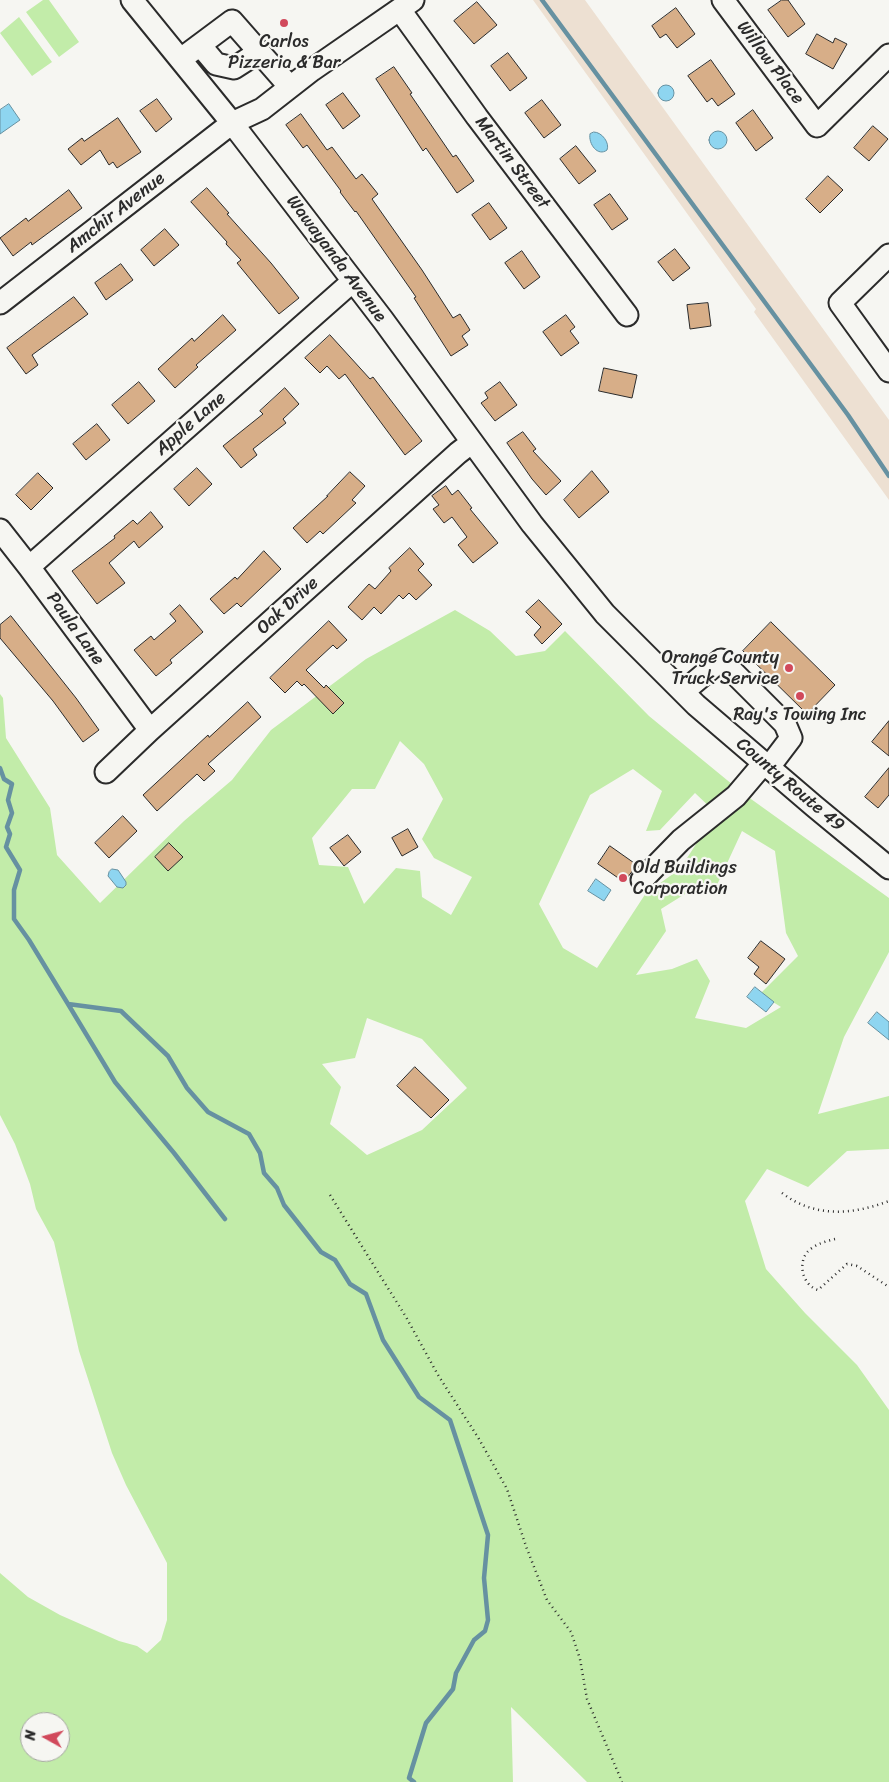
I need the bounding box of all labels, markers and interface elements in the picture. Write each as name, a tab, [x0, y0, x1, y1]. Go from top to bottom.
marker: Carlos Pizzeria & Bar	[278, 17, 290, 29]
street label: Willow Place	[732, 17, 808, 109]
place label: Carlos Pizzeria & Bar	[228, 31, 340, 74]
street label: Martin Street	[470, 112, 554, 214]
street label: Amchir Avenue	[63, 168, 169, 258]
street label: Wawayanda Avenue	[281, 191, 391, 327]
street label: Apple Lane	[151, 388, 231, 460]
street label: Oak Drive	[253, 573, 323, 639]
street label: Paula Lane	[41, 588, 109, 670]
place label: Orange County Truck Service	[661, 647, 779, 690]
marker: Orange County Truck Service	[783, 662, 795, 674]
marker: Ray's Towing Inc	[794, 690, 806, 702]
place label: Ray's Towing Inc	[733, 704, 867, 726]
street label: County Route 49	[731, 733, 849, 837]
place label: Old Buildings Corporation	[633, 857, 737, 900]
marker: Old Buildings Corporation	[617, 872, 629, 884]
north arrow	[20, 1712, 70, 1762]
text: N	[18, 1729, 44, 1742]

